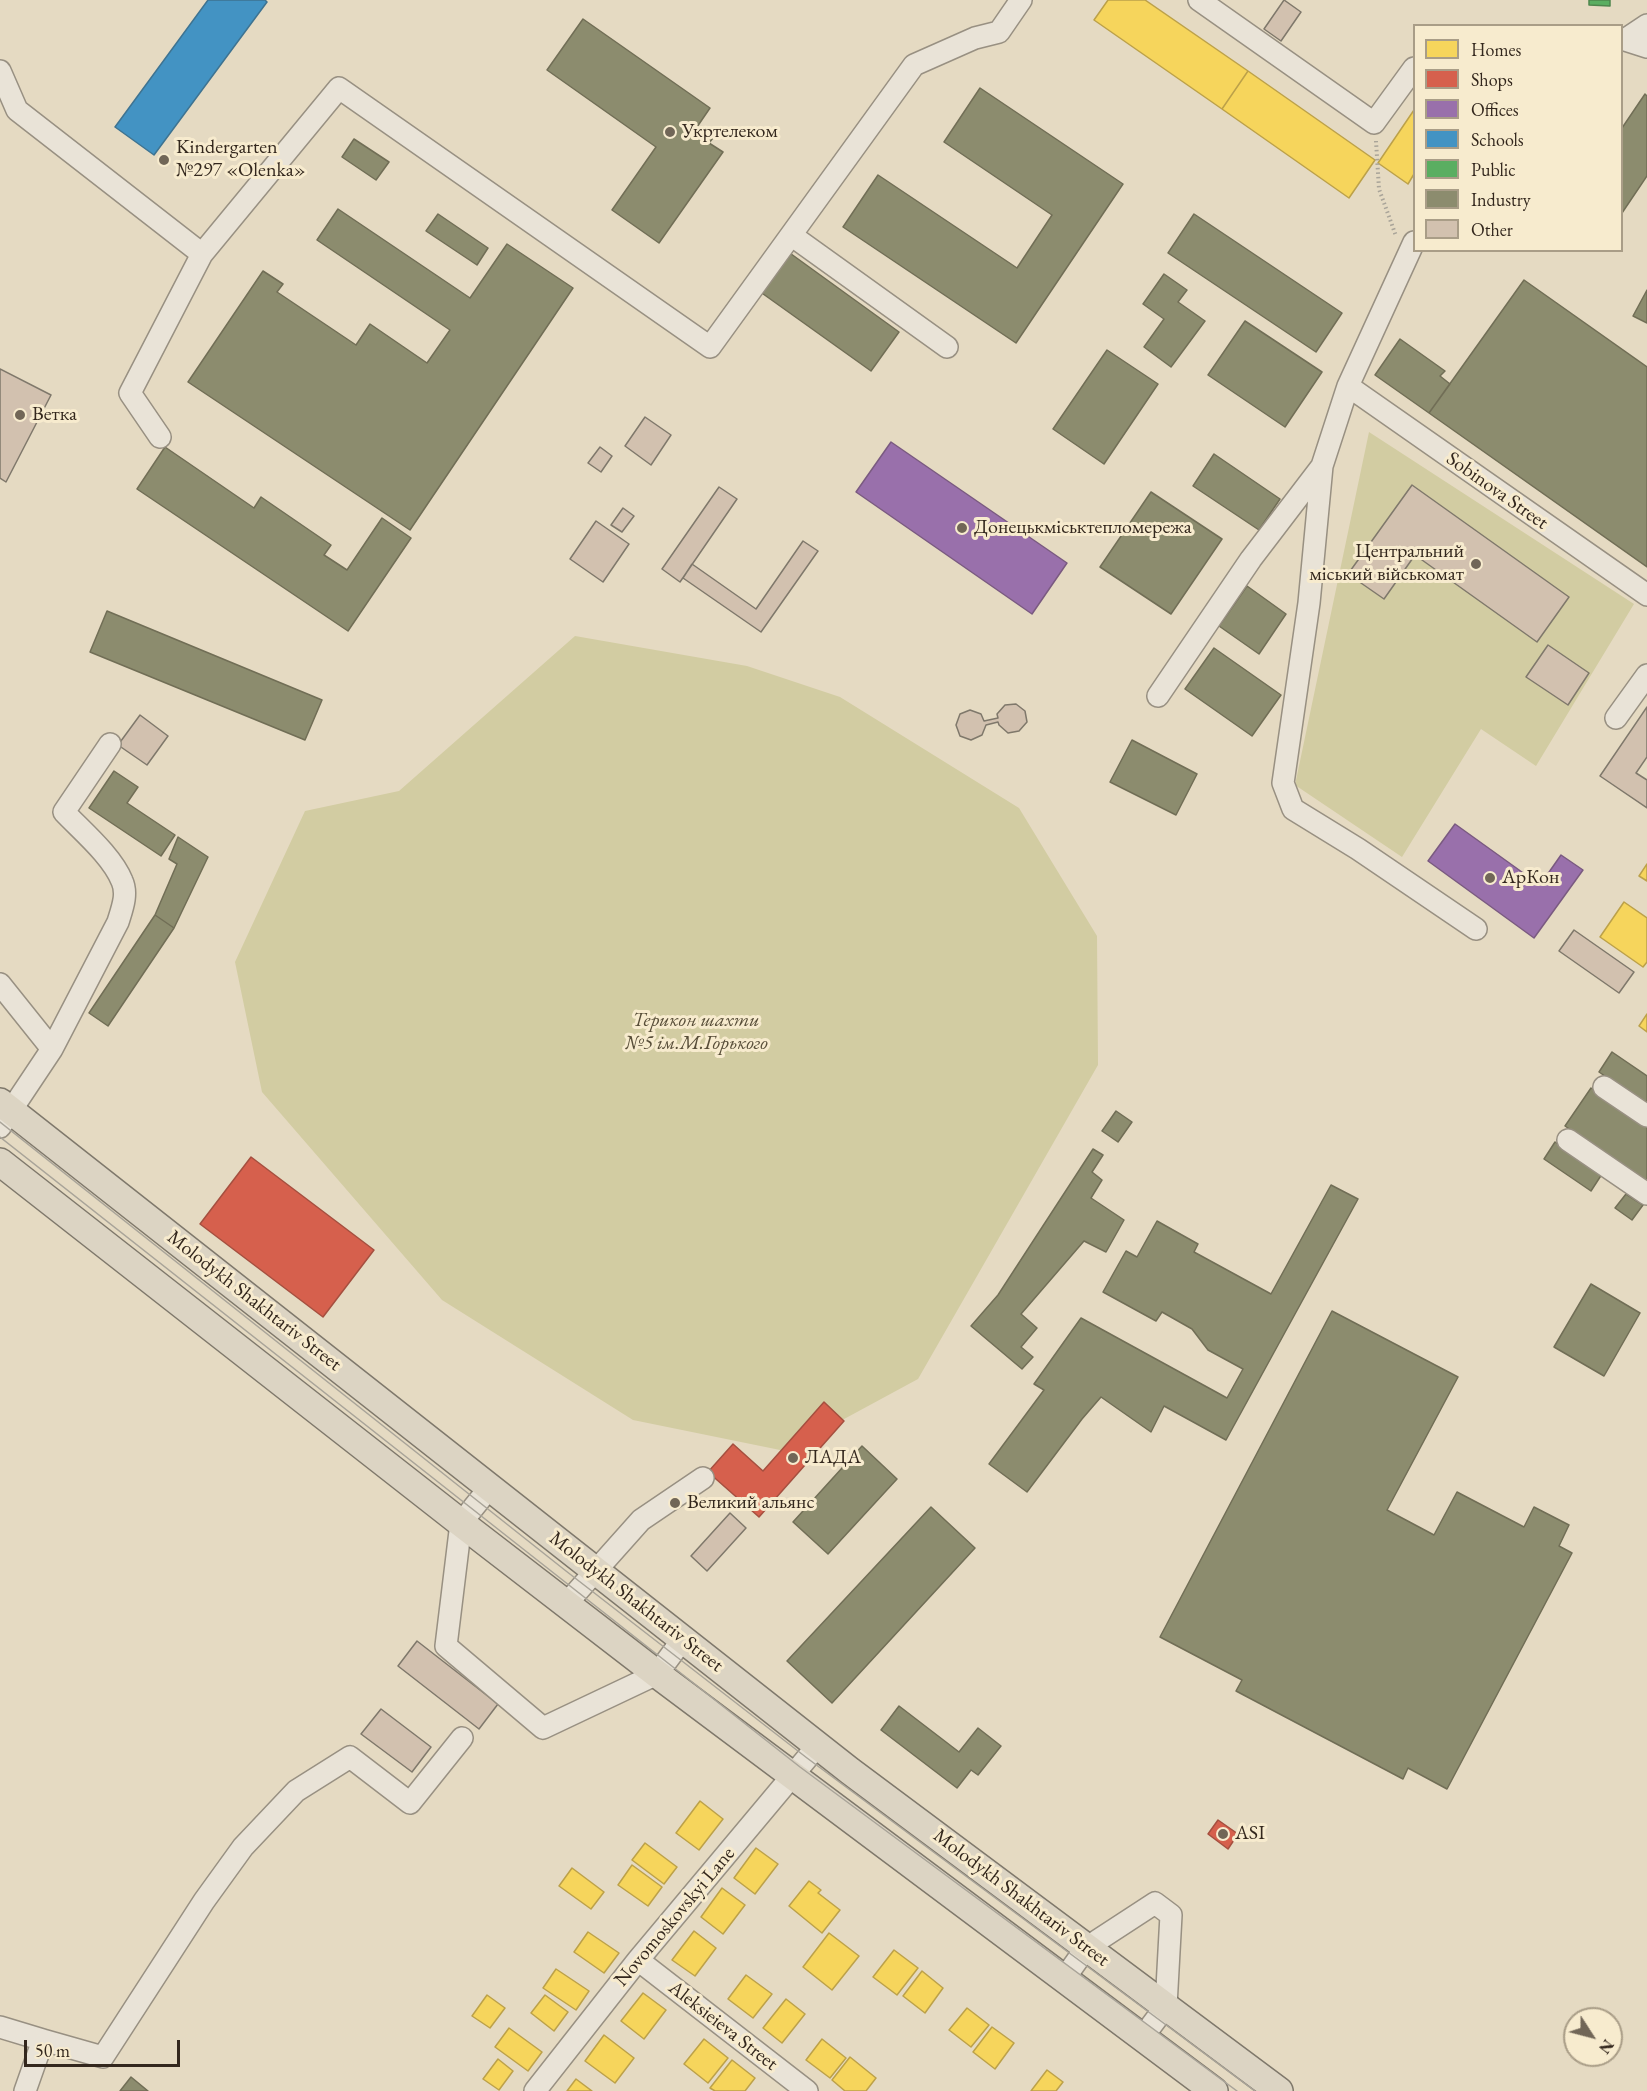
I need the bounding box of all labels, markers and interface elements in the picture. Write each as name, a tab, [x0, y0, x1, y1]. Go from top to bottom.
legend	[1413, 24, 1623, 252]
text: Homes	[1471, 38, 1521, 61]
text: Shops	[1471, 68, 1513, 91]
text: Offices	[1471, 98, 1519, 121]
place label: Укртелеком	[682, 120, 778, 144]
marker: Укртелеком	[663, 125, 677, 139]
text: Schools	[1471, 128, 1524, 151]
place label: Kindergarten №297 «Olenka»	[176, 136, 306, 183]
marker: Kindergarten №297 «Olenka»	[157, 153, 171, 167]
text: Public	[1471, 158, 1515, 181]
text: Industry	[1471, 188, 1531, 211]
text: Other	[1471, 218, 1513, 241]
place label: Ветка	[32, 403, 77, 427]
marker: Ветка	[13, 408, 27, 422]
street label: Sobinova Street	[1441, 447, 1553, 535]
place label: Донецькміськтепломережа	[974, 516, 1192, 540]
marker: Донецькміськтепломережа	[955, 521, 969, 535]
place label: Центральний міський військомат	[1309, 540, 1464, 587]
marker: Центральний міський військомат	[1469, 557, 1483, 571]
place label: АрКон	[1502, 866, 1559, 890]
marker: АрКон	[1483, 871, 1497, 885]
park label: Терикон шахти №5 ім.М.Горького	[624, 1009, 768, 1056]
street label: Molodykh Shakhtariv Street	[162, 1226, 346, 1376]
place label: ЛАДА	[805, 1446, 861, 1470]
marker: ЛАДА	[786, 1451, 800, 1465]
place label: Великий альянс	[687, 1491, 815, 1515]
marker: Великий альянс	[668, 1496, 682, 1510]
street label: Molodykh Shakhtariv Street	[544, 1527, 728, 1677]
place label: ASI	[1235, 1822, 1265, 1846]
street label: Molodykh Shakhtariv Street	[928, 1824, 1114, 1972]
marker: ASI	[1216, 1827, 1230, 1841]
street label: Novomoskovskyi Lane	[610, 1842, 740, 1992]
street label: Aleksieieva Street	[664, 1976, 782, 2076]
north arrow	[1563, 2007, 1623, 2067]
scale bar	[27, 2028, 183, 2066]
text: N	[1594, 2035, 1619, 2058]
text: 50 m	[35, 2039, 70, 2062]

